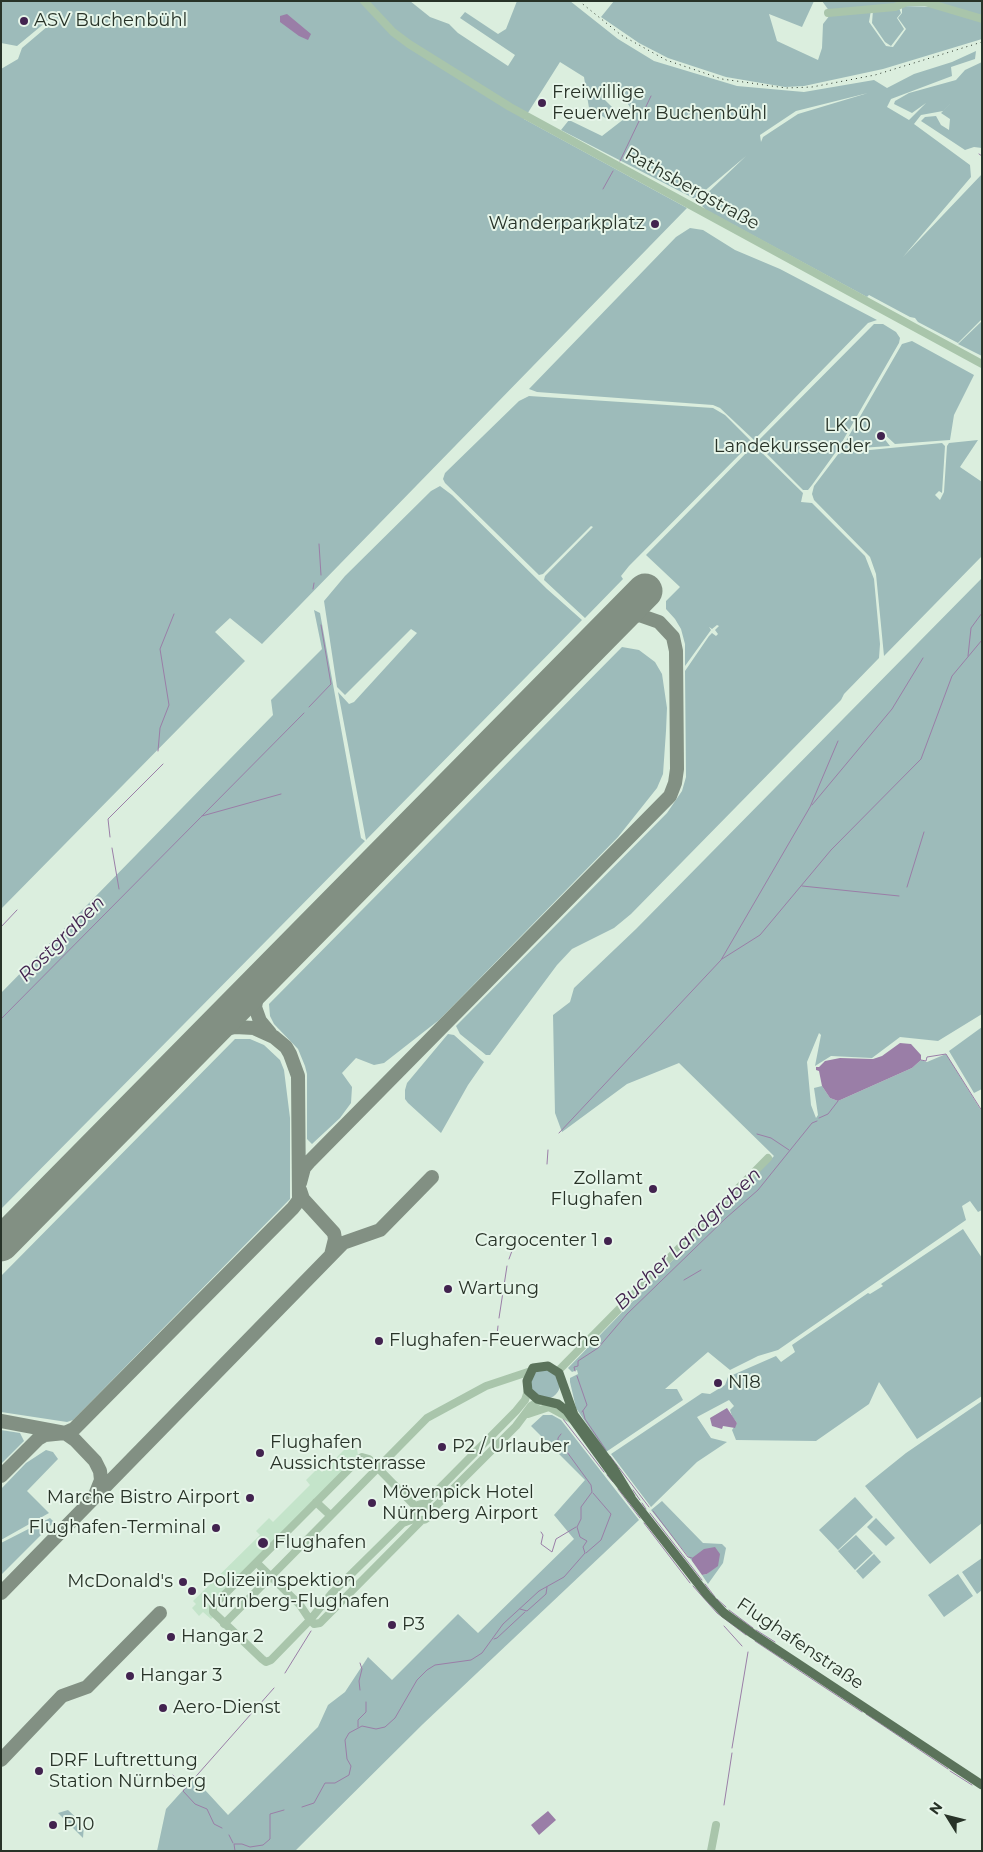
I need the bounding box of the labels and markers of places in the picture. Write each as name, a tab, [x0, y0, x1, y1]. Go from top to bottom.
place label: ASV Buchenbühl	[34, 10, 187, 32]
marker: ASV Buchenbühl	[18, 15, 30, 27]
place label: Freiwillige Feuerwehr Buchenbühl	[552, 82, 767, 125]
marker: Freiwillige Feuerwehr Buchenbühl	[536, 97, 548, 109]
place label: Wanderparkplatz	[488, 213, 645, 235]
marker: Wanderparkplatz	[649, 218, 661, 230]
place label: LK 10 Landekurssender	[714, 415, 871, 458]
marker: LK 10 Landekurssender	[875, 430, 887, 442]
place label: Zollamt Flughafen	[551, 1168, 643, 1210]
marker: Zollamt Flughafen	[647, 1183, 659, 1195]
place label: Cargocenter 1	[475, 1230, 598, 1252]
marker: Cargocenter 1	[602, 1235, 614, 1247]
place label: Wartung	[458, 1278, 539, 1300]
marker: Wartung	[442, 1283, 454, 1295]
place label: Flughafen-Feuerwache	[389, 1330, 600, 1352]
marker: Flughafen-Feuerwache	[373, 1335, 385, 1347]
place label: N18	[728, 1372, 761, 1394]
marker: N18	[712, 1377, 724, 1389]
place label: Flughafen Aussichtsterrasse	[270, 1432, 426, 1475]
place label: P2 / Urlauber	[452, 1436, 570, 1458]
marker: P2 / Urlauber	[436, 1441, 448, 1453]
marker: Flughafen Aussichtsterrasse	[254, 1447, 266, 1459]
place label: Mövenpick Hotel Nürnberg Airport	[382, 1482, 538, 1525]
place label: Marche Bistro Airport	[47, 1487, 240, 1509]
marker: Marche Bistro Airport	[244, 1492, 256, 1504]
marker: Mövenpick Hotel Nürnberg Airport	[366, 1497, 378, 1509]
place label: Flughafen-Terminal	[28, 1517, 206, 1539]
marker: Flughafen-Terminal	[210, 1522, 222, 1534]
place label: Flughafen	[274, 1532, 366, 1554]
marker: Flughafen	[256, 1536, 270, 1550]
place label: Polizeiinspektion Nürnberg-Flughafen	[202, 1570, 390, 1612]
place label: McDonald's	[67, 1571, 173, 1593]
marker: McDonald's	[177, 1576, 189, 1588]
marker: Polizeiinspektion Nürnberg-Flughafen	[186, 1585, 198, 1597]
place label: P3	[402, 1614, 425, 1636]
marker: P3	[386, 1619, 398, 1631]
place label: Hangar 2	[181, 1626, 264, 1648]
marker: Hangar 2	[165, 1631, 177, 1643]
place label: Hangar 3	[140, 1665, 222, 1687]
marker: Hangar 3	[124, 1670, 136, 1682]
place label: Aero-Dienst	[173, 1697, 281, 1719]
marker: Aero-Dienst	[157, 1702, 169, 1714]
place label: DRF Luftrettung Station Nürnberg	[49, 1750, 206, 1792]
marker: DRF Luftrettung Station Nürnberg	[33, 1765, 45, 1777]
place label: P10	[63, 1814, 94, 1836]
marker: P10	[47, 1819, 59, 1831]

